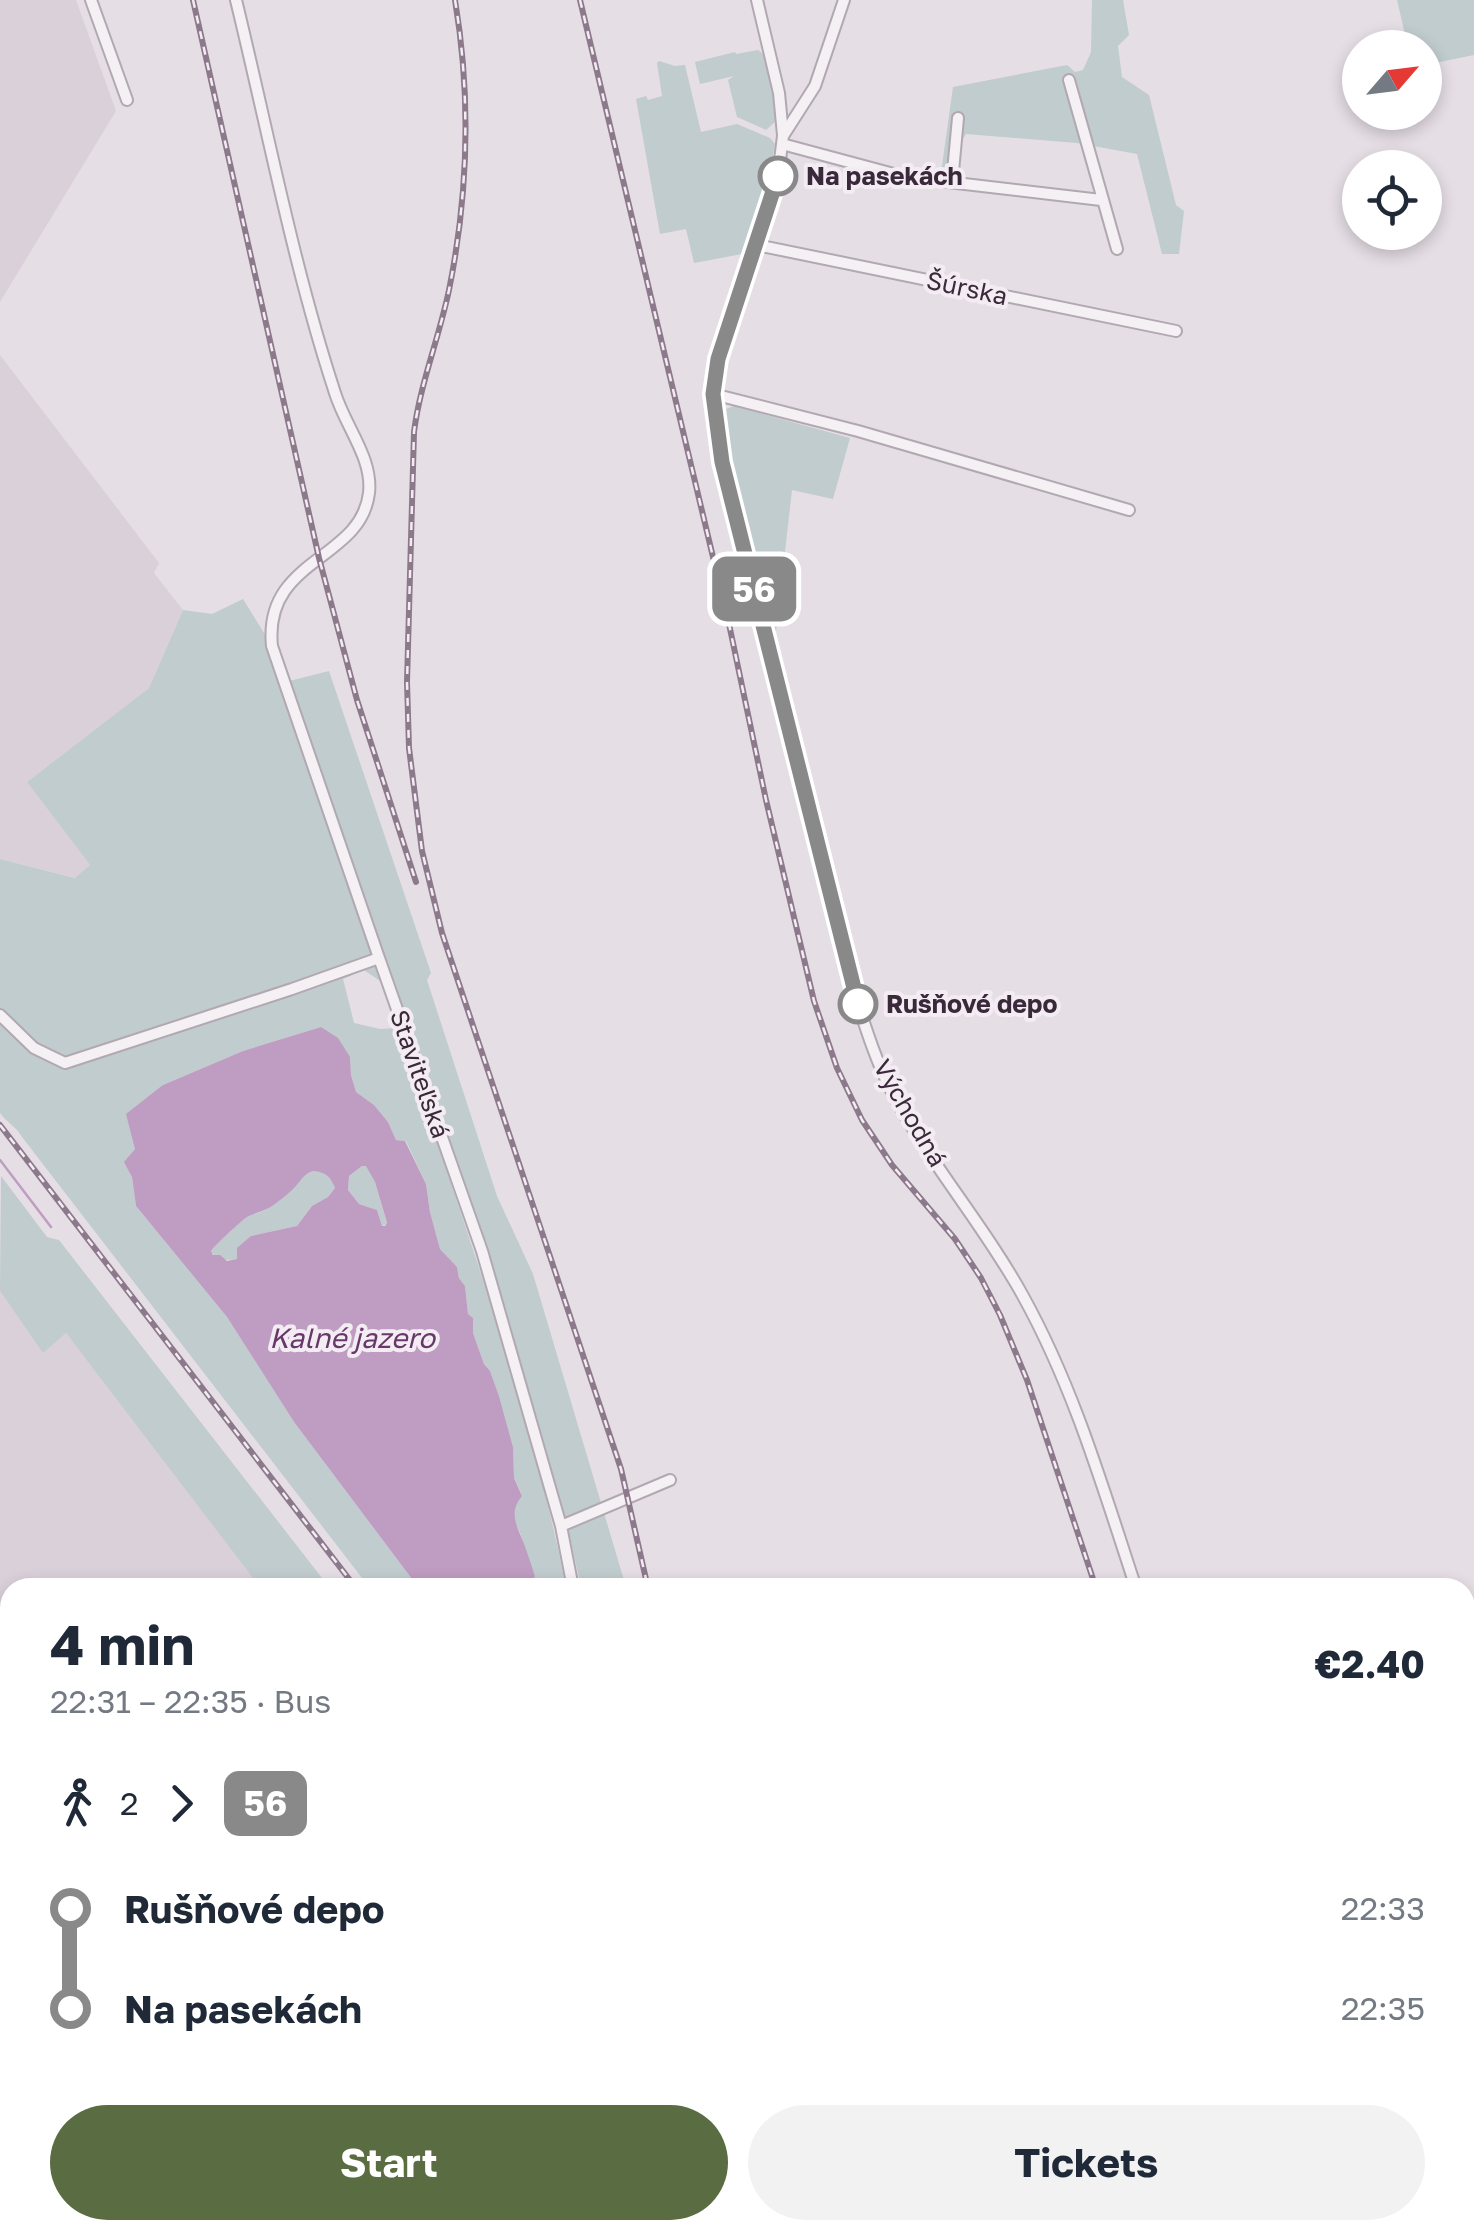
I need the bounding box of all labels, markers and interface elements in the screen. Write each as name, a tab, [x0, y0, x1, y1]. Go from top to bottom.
north arrow	[1342, 30, 1442, 130]
map controls	[1342, 30, 1442, 250]
button: locate	[1342, 150, 1442, 250]
marker: Na pasekách	[759, 157, 797, 195]
place label: Na pasekách	[806, 160, 963, 191]
street label: Šúrska	[924, 264, 1010, 311]
line badge: 56	[709, 556, 799, 622]
text: 56	[732, 568, 776, 610]
marker: Rušňové depo	[839, 985, 877, 1023]
place label: Rušňové depo	[886, 988, 1058, 1019]
street label: Staviteľská	[384, 1006, 457, 1142]
street label: Východná	[867, 1053, 954, 1172]
water label: Kalné jazero	[269, 1321, 437, 1354]
text: 4 min	[50, 1611, 195, 1677]
text: €2.40	[1314, 1641, 1425, 1686]
text: 22:31 – 22:35 · Bus	[50, 1682, 331, 1720]
icon: walk	[50, 1776, 105, 1831]
icon: forward	[154, 1776, 209, 1831]
text: 56	[244, 1782, 287, 1824]
text: 2	[120, 1784, 139, 1822]
text: Rušňové depo	[124, 1886, 385, 1931]
text: 22:33	[1341, 1889, 1425, 1927]
text: Na pasekách	[124, 1986, 362, 2031]
text: 22:35	[1341, 1989, 1425, 2027]
button: Start	[50, 2105, 728, 2220]
button: Tickets	[748, 2105, 1425, 2220]

